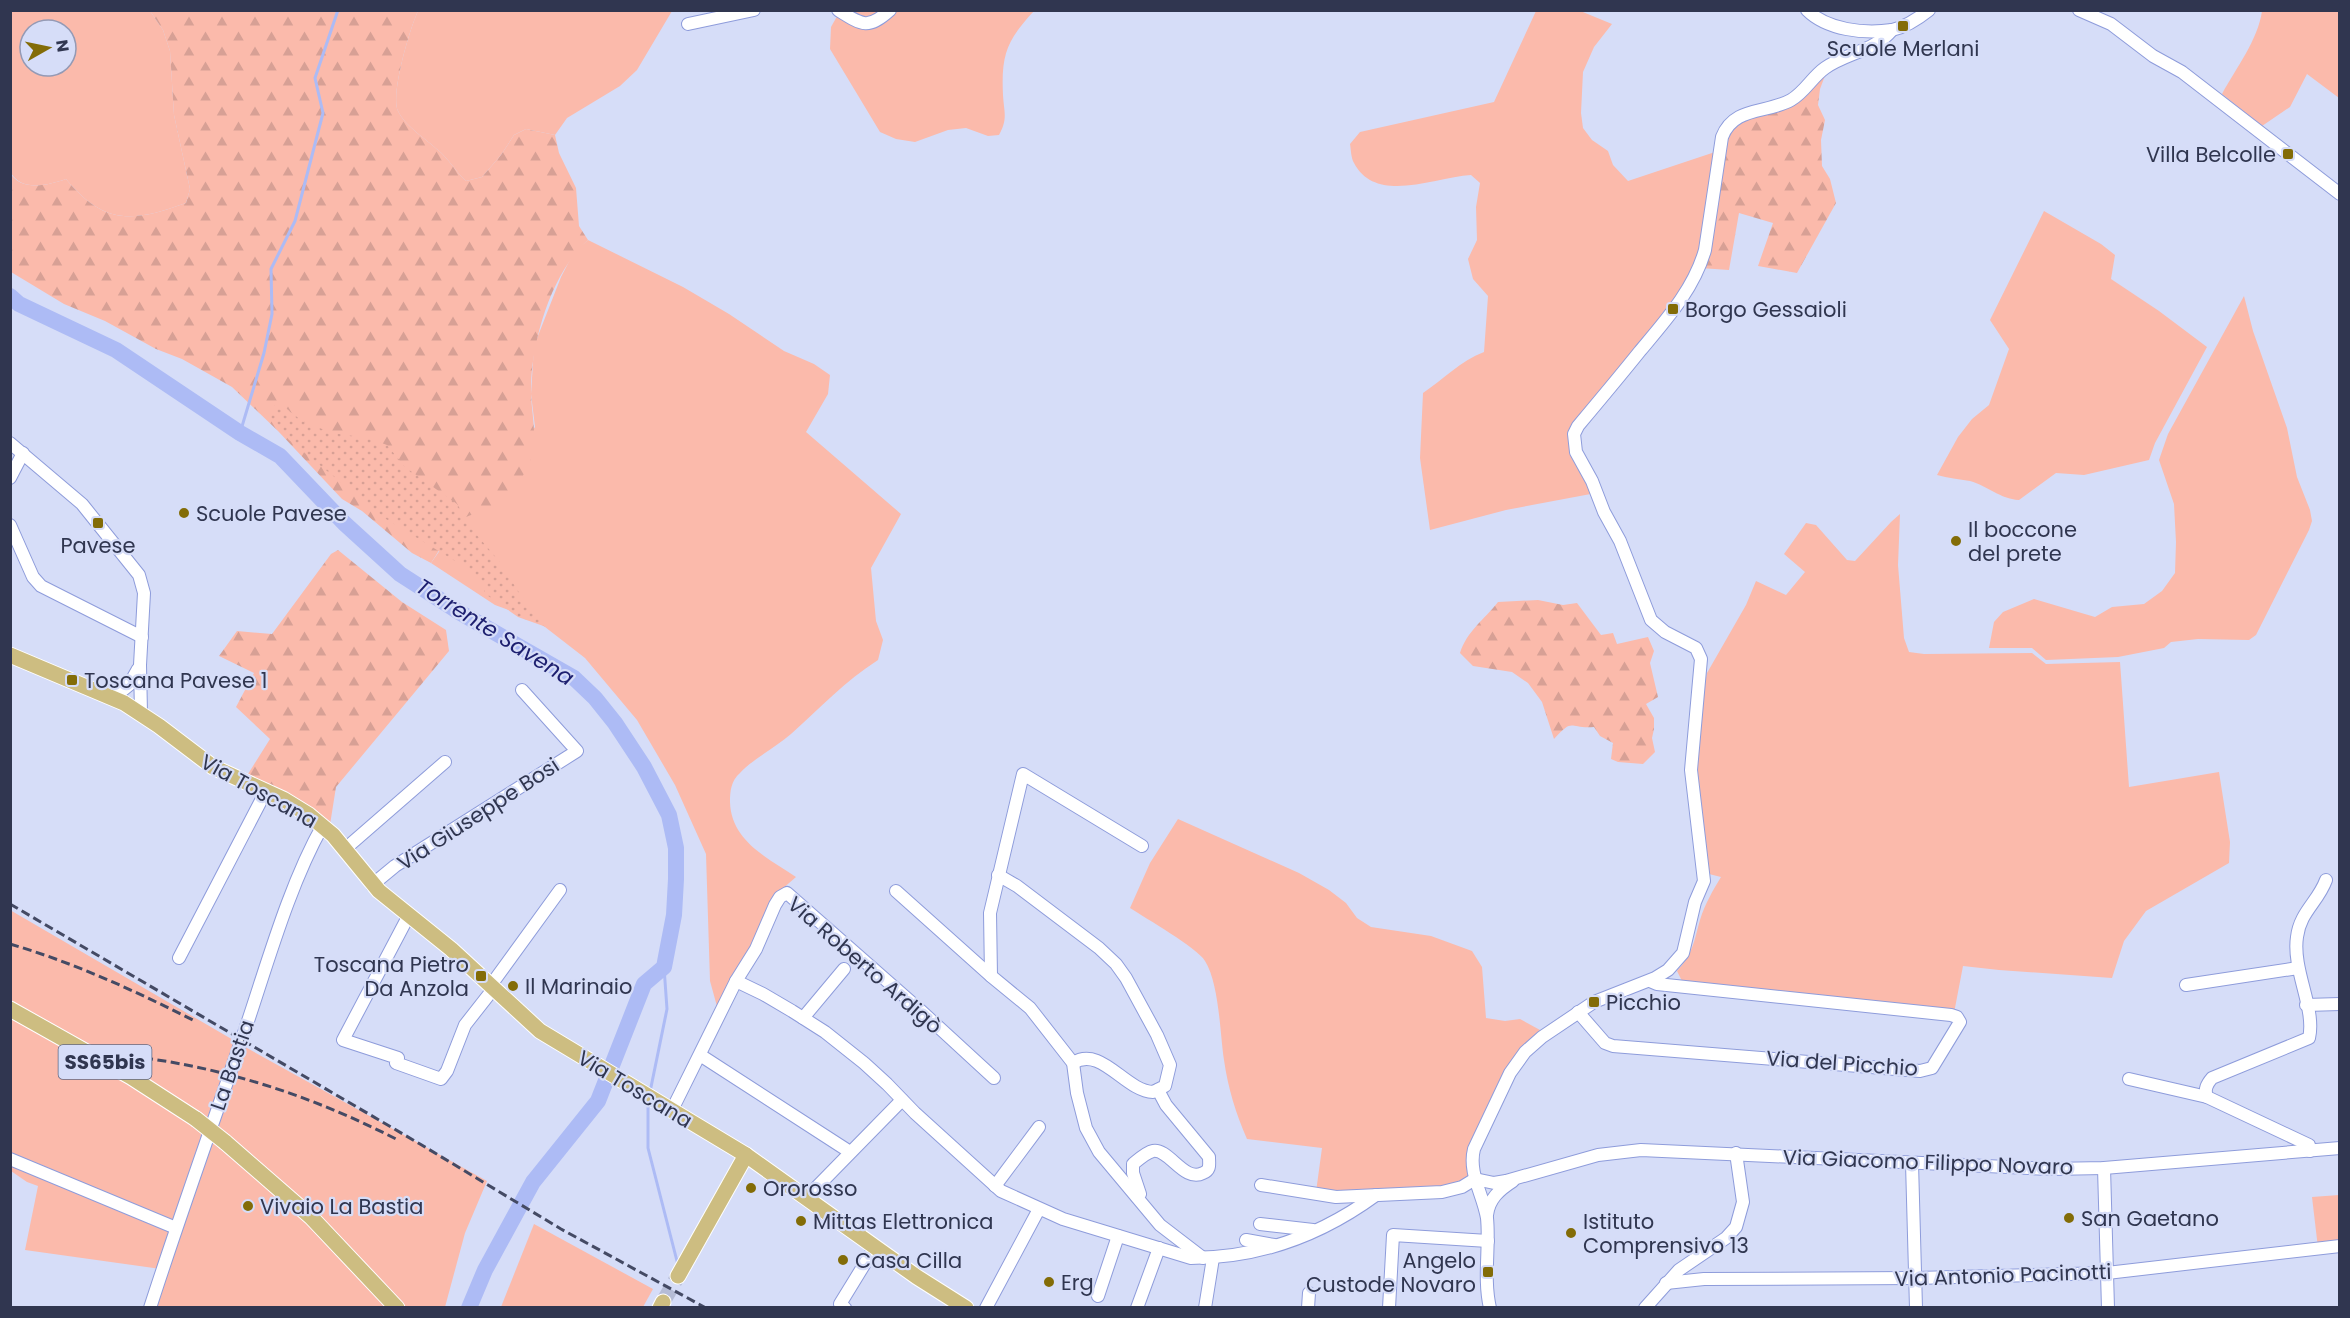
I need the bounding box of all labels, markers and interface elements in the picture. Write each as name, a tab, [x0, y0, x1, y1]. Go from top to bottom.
north arrow	[18, 18, 78, 78]
marker: Scuole Merlani	[1896, 19, 1910, 33]
place label: Scuole Merlani	[1827, 34, 1979, 63]
text: N	[50, 38, 75, 53]
place label: Villa Belcolle	[2146, 140, 2276, 169]
marker: Villa Belcolle	[2281, 147, 2295, 161]
place label: Borgo Gessaioli	[1685, 295, 1847, 324]
marker: Borgo Gessaioli	[1666, 302, 1680, 316]
place label: Scuole Pavese	[196, 499, 347, 528]
marker: Scuole Pavese	[177, 506, 191, 520]
place label: Il boccone del prete	[1968, 515, 2077, 568]
marker: Pavese	[91, 516, 105, 530]
place label: Pavese	[60, 531, 136, 560]
marker: Il boccone del prete	[1949, 534, 1963, 548]
water label: Torrente Savena	[410, 571, 580, 693]
place label: Toscana Pavese 1	[84, 666, 267, 695]
marker: Toscana Pavese 1	[65, 673, 79, 687]
street label: Via Toscana	[195, 747, 323, 835]
street label: Via Giuseppe Bosi	[391, 751, 565, 877]
street label: Via Roberto Ardigò	[781, 890, 949, 1040]
place label: Toscana Pietro Da Anzola	[314, 950, 469, 1003]
marker: Toscana Pietro Da Anzola	[474, 969, 488, 983]
place label: Il Marinaio	[525, 972, 632, 1001]
marker: Il Marinaio	[506, 979, 520, 993]
place label: Picchio	[1606, 988, 1681, 1017]
marker: Picchio	[1587, 995, 1601, 1009]
street label: La Bastia	[203, 1016, 261, 1114]
street label: Via Toscana	[572, 1043, 698, 1135]
street label: Via del Picchio	[1765, 1043, 1919, 1083]
road number: SS65bis	[58, 1045, 152, 1079]
street label: Via Giacomo Filippo Novaro	[1782, 1142, 2074, 1182]
place label: Ororosso	[763, 1174, 857, 1203]
marker: Ororosso	[744, 1181, 758, 1195]
place label: Vivaio La Bastia	[260, 1192, 423, 1221]
marker: Vivaio La Bastia	[241, 1199, 255, 1213]
place label: San Gaetano	[2081, 1204, 2219, 1233]
place label: Mittas Elettronica	[813, 1207, 993, 1236]
place label: Istituto Comprensivo 13	[1583, 1207, 1749, 1260]
marker: San Gaetano	[2062, 1211, 2076, 1225]
marker: Mittas Elettronica	[794, 1214, 808, 1228]
marker: Istituto Comprensivo 13	[1564, 1226, 1578, 1240]
place label: Casa Cilla	[855, 1246, 962, 1275]
place label: Angelo Custode Novaro	[1306, 1246, 1476, 1299]
marker: Casa Cilla	[836, 1253, 850, 1267]
street label: Via Antonio Pacinotti	[1894, 1257, 2112, 1293]
marker: Angelo Custode Novaro	[1481, 1265, 1495, 1279]
place label: Erg	[1061, 1268, 1094, 1297]
marker: Erg	[1042, 1275, 1056, 1289]

